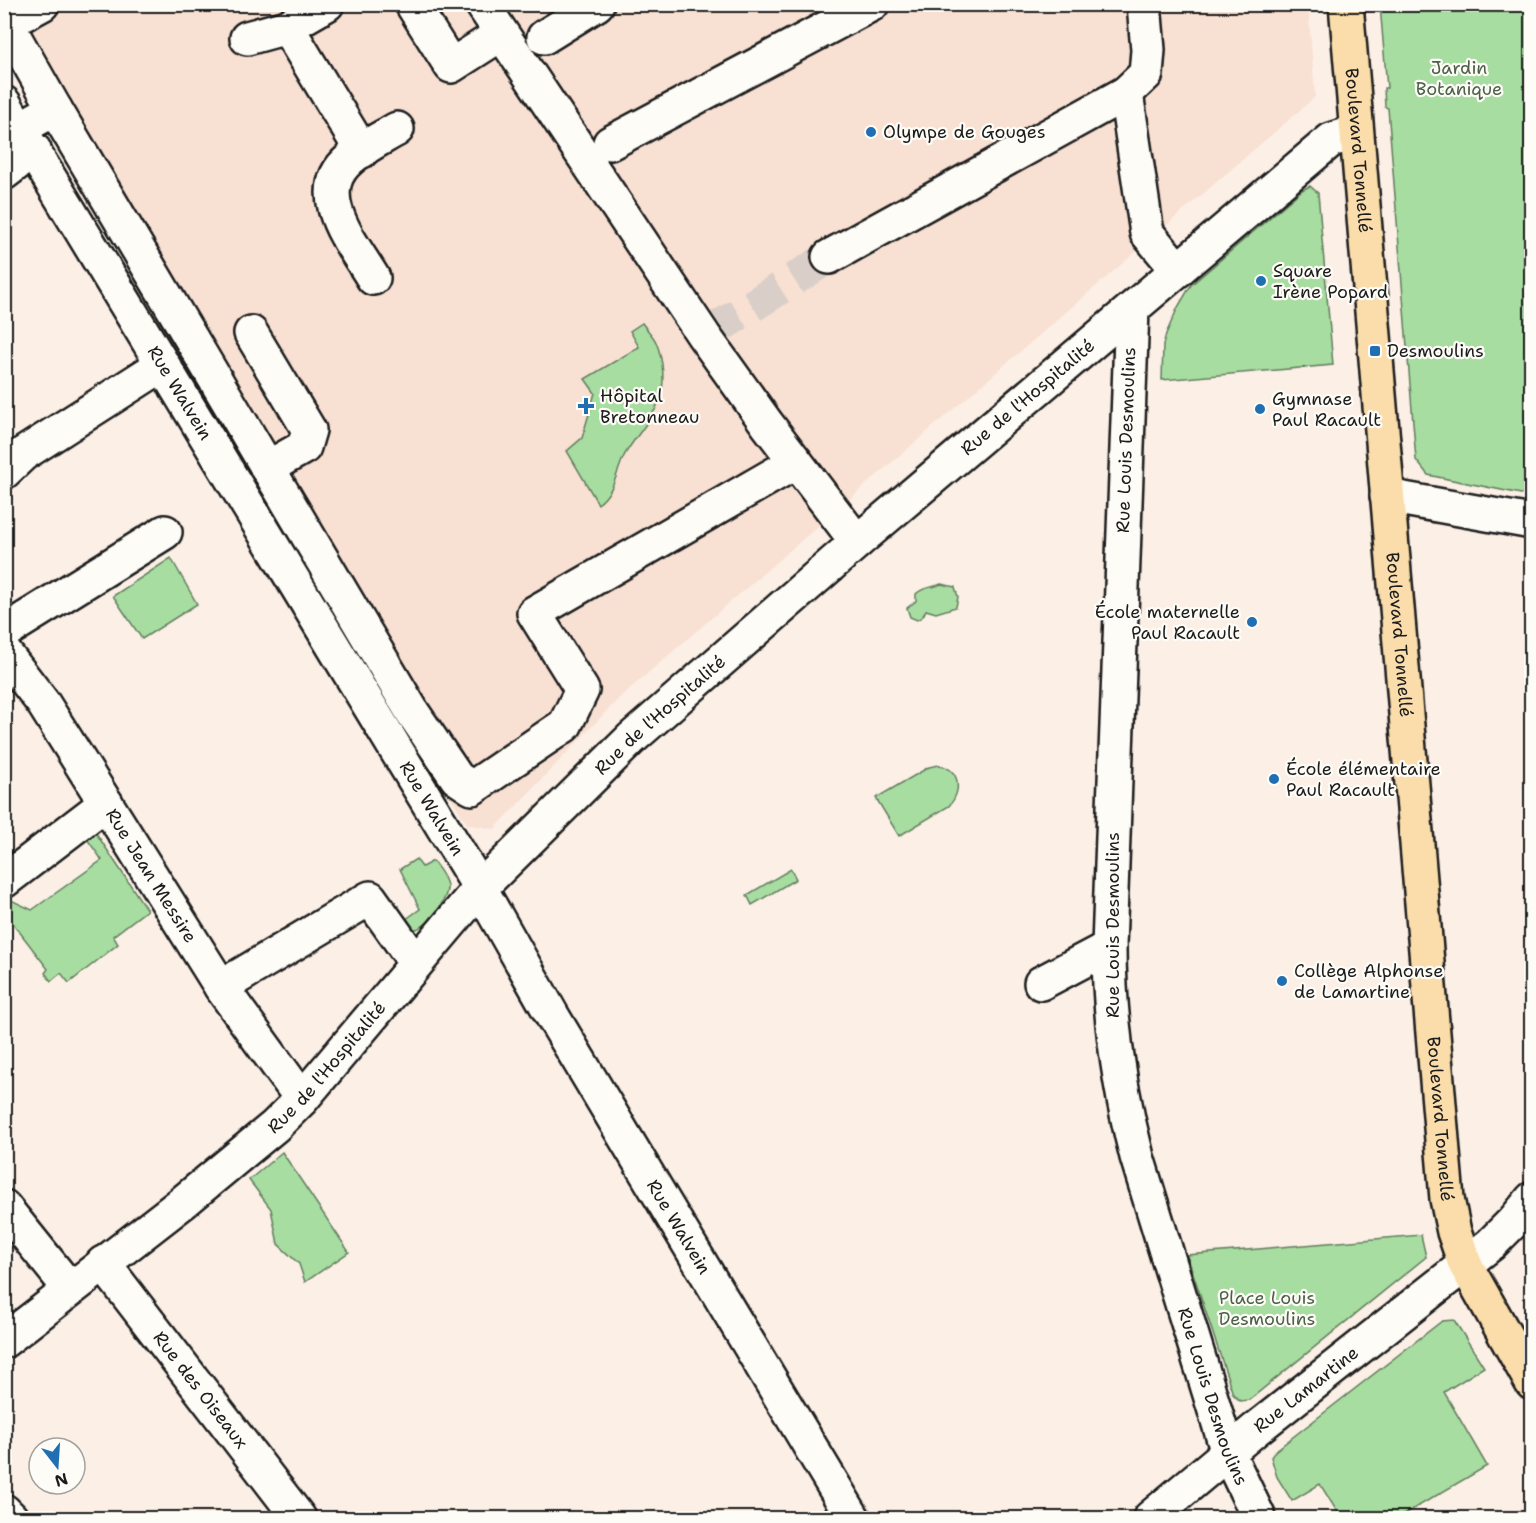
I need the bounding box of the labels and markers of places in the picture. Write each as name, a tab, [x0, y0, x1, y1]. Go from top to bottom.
place label: Olympe de Gouges	[883, 120, 1046, 144]
marker: Olympe de Gouges	[864, 125, 878, 139]
place label: Square Irène Popard	[1273, 259, 1388, 304]
marker: Square Irène Popard	[1254, 274, 1268, 288]
place label: Desmoulins	[1387, 339, 1484, 363]
marker: Desmoulins	[1368, 344, 1382, 358]
place label: Hôpital Bretonneau	[600, 384, 699, 429]
place label: Gymnase Paul Racault	[1272, 387, 1381, 432]
marker: Hôpital Bretonneau	[577, 397, 595, 415]
marker: Gymnase Paul Racault	[1253, 402, 1267, 416]
place label: École maternelle Paul Racault	[1095, 600, 1240, 645]
marker: École maternelle Paul Racault	[1245, 615, 1259, 629]
place label: École élémentaire Paul Racault	[1286, 757, 1441, 802]
marker: École élémentaire Paul Racault	[1267, 772, 1281, 786]
place label: Collège Alphonse de Lamartine	[1294, 959, 1443, 1004]
marker: Collège Alphonse de Lamartine	[1275, 974, 1289, 988]

